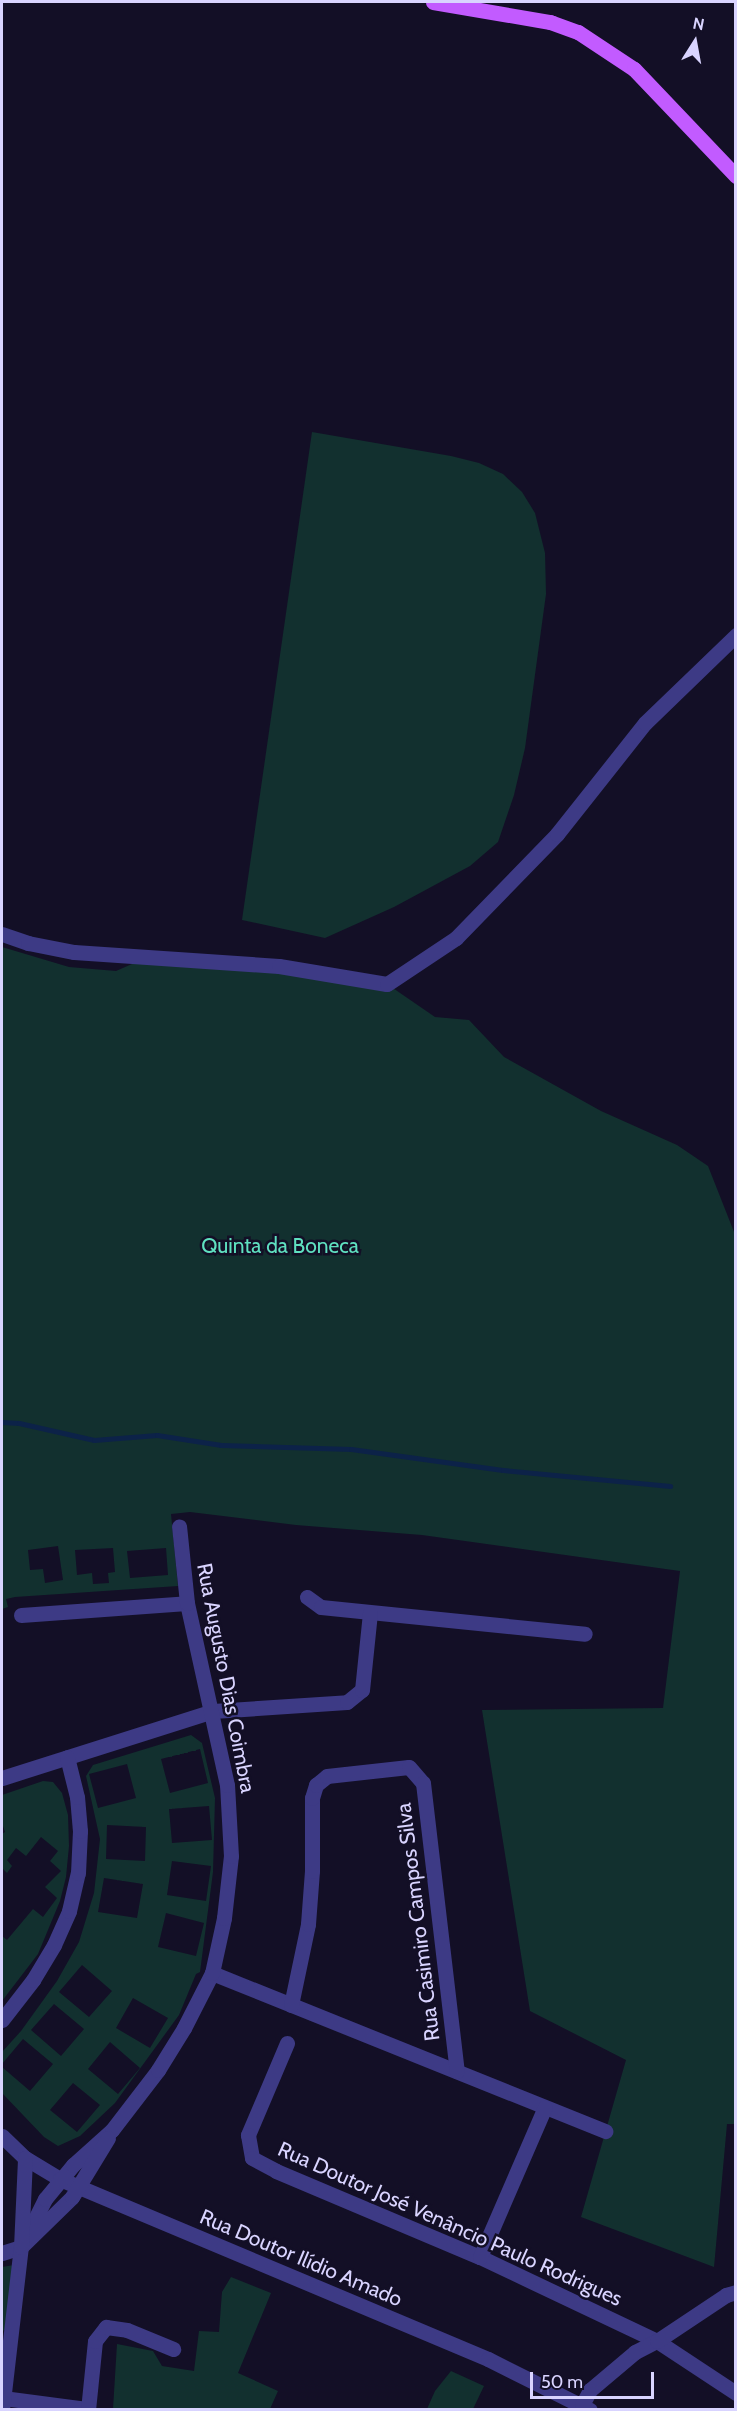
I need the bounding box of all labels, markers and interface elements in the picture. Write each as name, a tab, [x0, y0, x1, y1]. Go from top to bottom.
north arrow	[665, 12, 725, 72]
text: N	[691, 13, 706, 34]
park label: Quinta da Boneca	[201, 1233, 359, 1259]
street label: Rua Augusto Dias Coimbra	[191, 1561, 261, 1795]
street label: Rua Casimiro Campos Silva	[391, 1802, 445, 2042]
street label: Rua Doutor José Venâncio Paulo Rodrigues	[274, 2136, 626, 2312]
street label: Rua Doutor Ilídio Amado	[196, 2204, 406, 2312]
scale bar	[533, 2360, 658, 2398]
text: 50 m	[541, 2371, 583, 2393]

